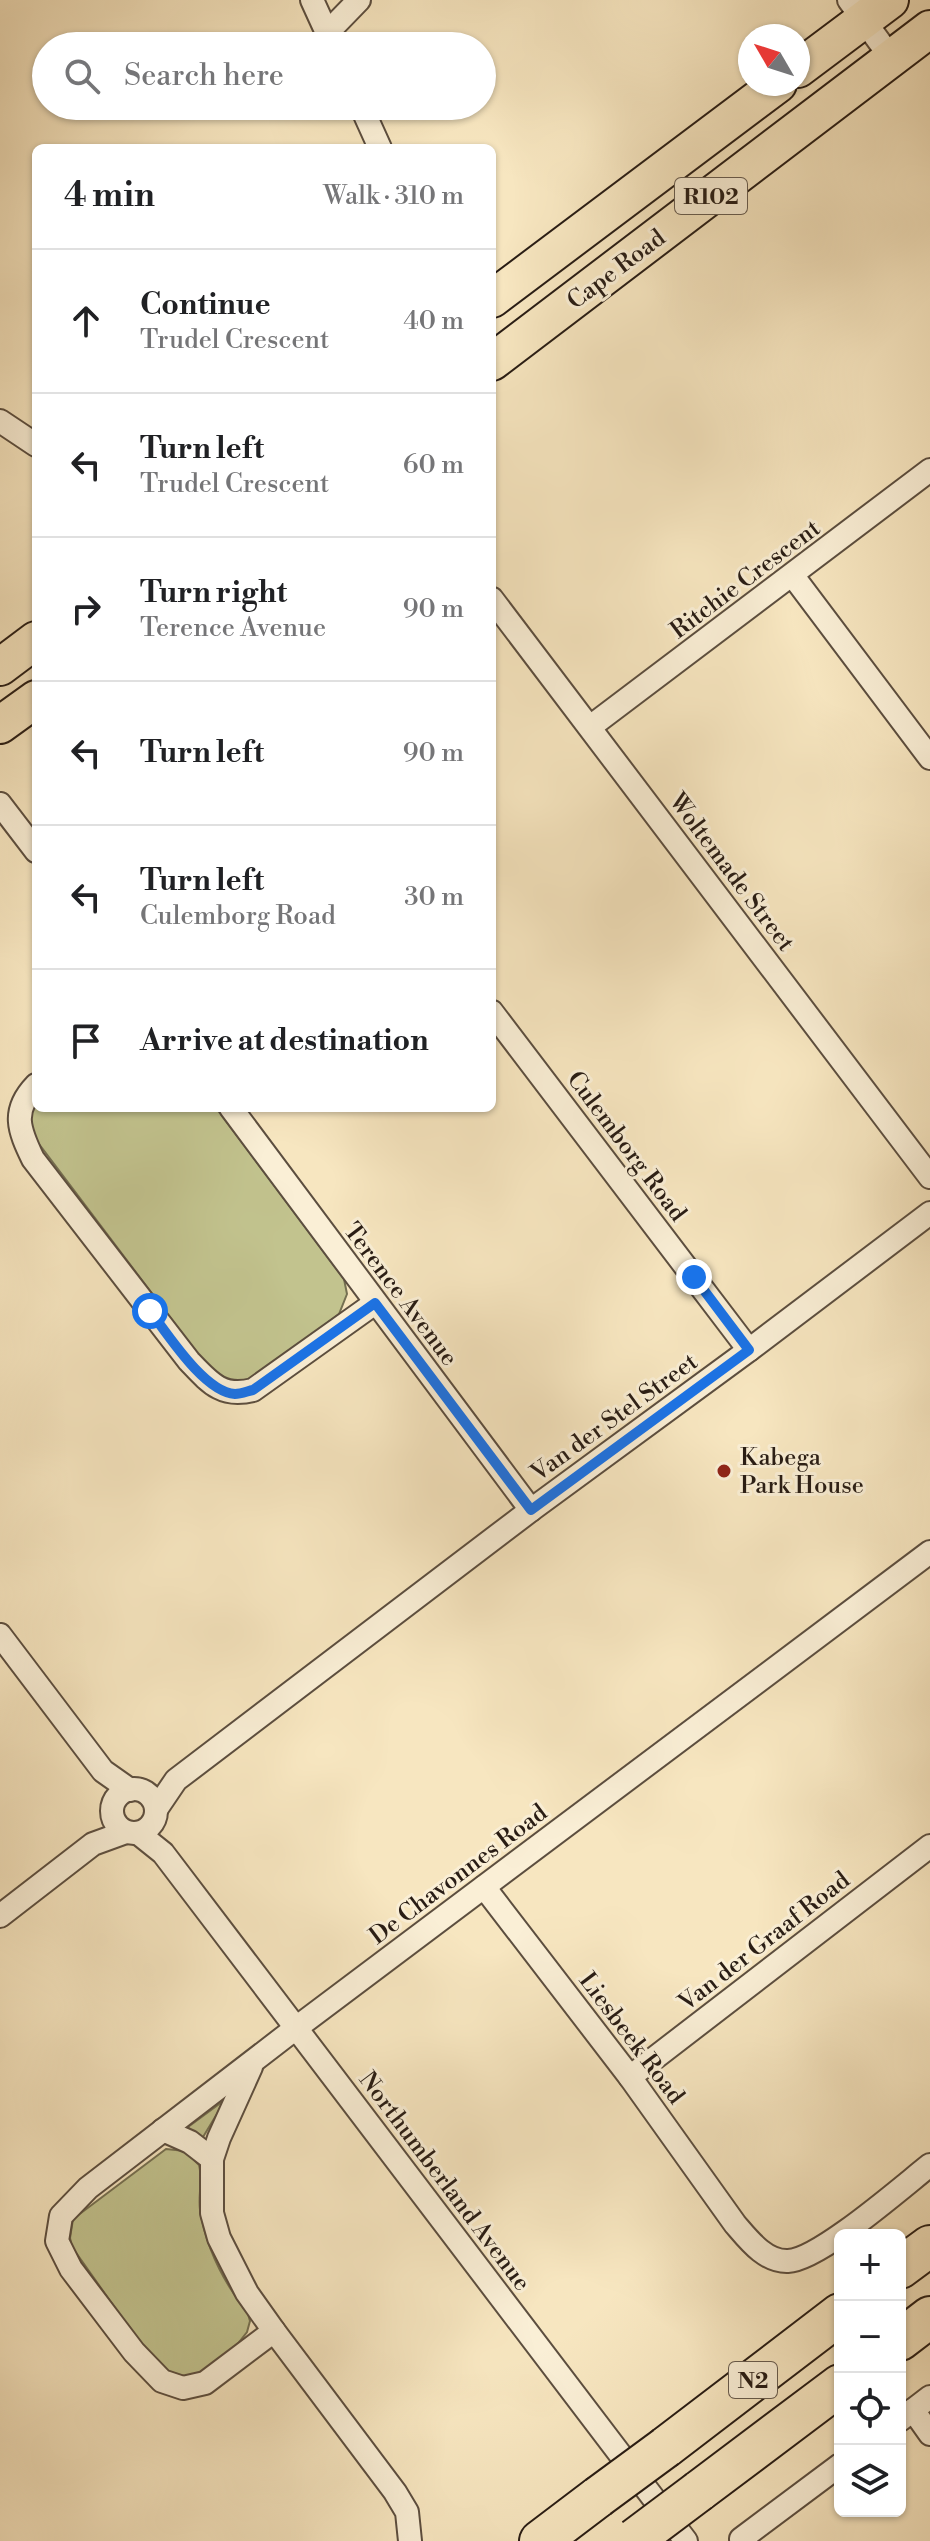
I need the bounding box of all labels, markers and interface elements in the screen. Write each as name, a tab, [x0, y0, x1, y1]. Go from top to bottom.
north arrow	[738, 24, 810, 96]
search box	[32, 32, 496, 120]
icon: search	[60, 54, 104, 98]
text: Search here	[124, 57, 284, 95]
text: 4 min	[64, 175, 155, 217]
road number: R102	[675, 178, 747, 214]
text: Walk · 310 m	[323, 180, 464, 212]
street label: Cape Road	[562, 223, 672, 316]
text: Continue	[140, 286, 271, 324]
icon: ahead	[64, 299, 108, 343]
text: 40 m	[403, 305, 464, 337]
text: Trudel Crescent	[140, 324, 329, 356]
text: Turn left	[140, 430, 264, 468]
icon: left	[64, 443, 108, 487]
text: 60 m	[403, 449, 464, 481]
text: Trudel Crescent	[140, 468, 329, 500]
street label: Ritchie Crescent	[665, 513, 827, 646]
text: Turn right	[140, 574, 287, 612]
icon: right	[64, 587, 108, 631]
text: 90 m	[403, 593, 464, 625]
text: Terence Avenue	[140, 612, 326, 644]
icon: left	[64, 731, 108, 775]
text: Turn left	[140, 734, 264, 772]
text: 90 m	[403, 737, 464, 769]
street label: Woltemade Street	[661, 787, 801, 958]
text: Turn left	[140, 862, 264, 900]
icon: left	[64, 875, 108, 919]
text: 30 m	[404, 881, 464, 913]
text: Culemborg Road	[140, 900, 336, 932]
icon: arrive	[64, 1019, 108, 1063]
text: Arrive at destination	[140, 1022, 429, 1060]
street label: Culemborg Road	[560, 1065, 693, 1228]
street label: Terence Avenue	[337, 1217, 464, 1372]
route end	[676, 1259, 712, 1295]
route start	[132, 1293, 168, 1329]
street label: Van der Stel Street	[524, 1347, 704, 1489]
place label: Kabega Park House	[740, 1443, 864, 1501]
marker: Kabega Park House	[715, 1462, 733, 1480]
street label: De Chavonnes Road	[364, 1798, 554, 1952]
street label: Van der Graaf Road	[672, 1865, 857, 2019]
street label: Liesbeek Road	[572, 1967, 691, 2111]
street label: Northumberland Avenue	[352, 2066, 536, 2297]
map controls	[834, 2229, 906, 2517]
button: +	[834, 2229, 906, 2301]
button: −	[834, 2301, 906, 2373]
road number: N2	[729, 2362, 777, 2398]
button: locate	[834, 2373, 906, 2445]
button: layers	[834, 2445, 906, 2517]

